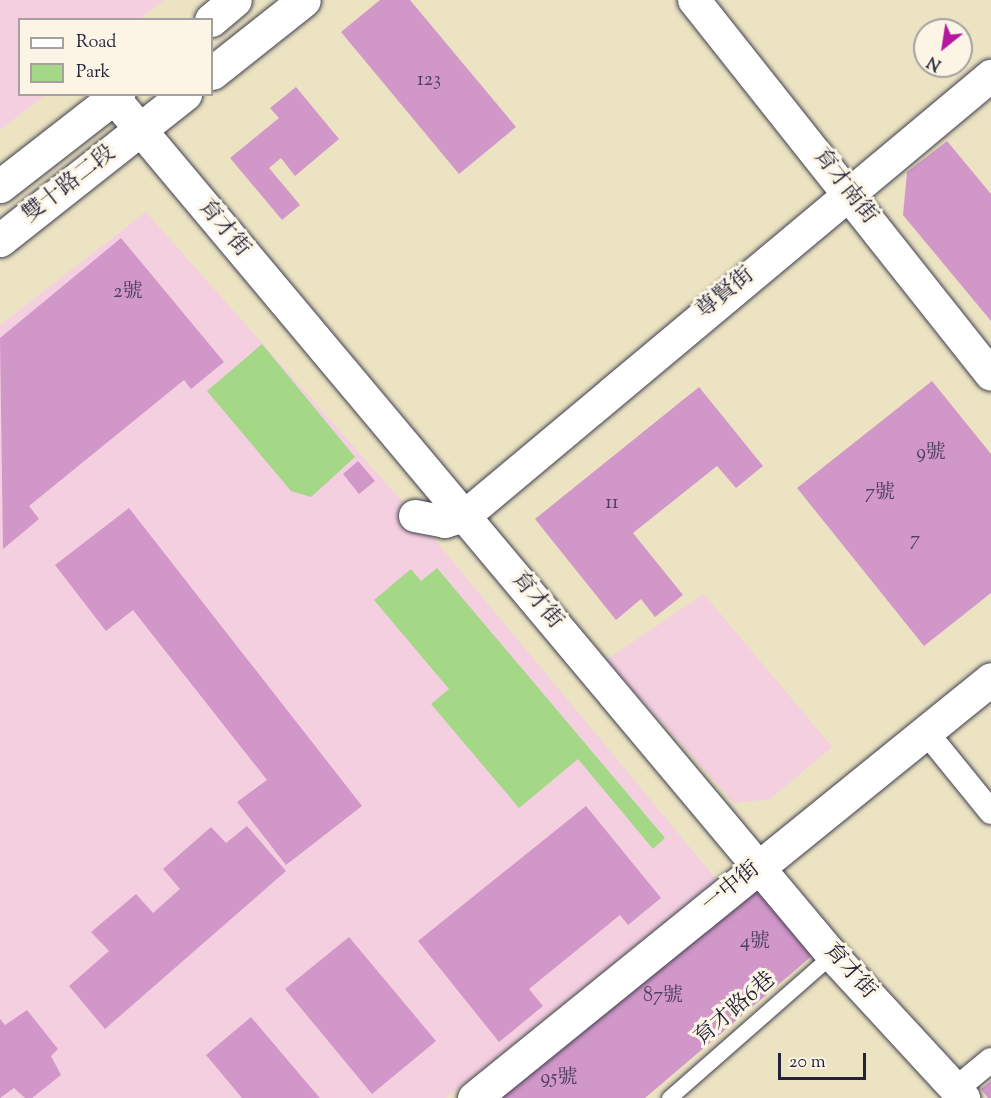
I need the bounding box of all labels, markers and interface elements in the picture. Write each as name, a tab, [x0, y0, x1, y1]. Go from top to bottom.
legend	[18, 18, 213, 96]
north arrow	[913, 18, 973, 78]
text: Road	[76, 30, 116, 56]
text: N	[923, 49, 946, 75]
text: Park	[76, 60, 110, 86]
house number: 123	[417, 68, 441, 92]
street label: 雙十路二段	[19, 141, 121, 229]
street label: 育才南街	[807, 144, 881, 230]
street label: 育才街	[192, 195, 254, 263]
street label: 尊賢街	[692, 263, 760, 325]
house number: 2號	[113, 280, 143, 304]
house number: 9號	[916, 441, 946, 465]
house number: 7號	[865, 481, 895, 505]
house number: 11	[605, 491, 619, 515]
house number: 7	[910, 528, 920, 552]
street label: 育才街	[505, 567, 567, 635]
street label: 一中街	[698, 857, 766, 919]
house number: 4號	[740, 930, 770, 954]
street label: 育才街	[817, 939, 881, 1005]
street label: 育才路6巷	[690, 968, 782, 1052]
house number: 87號	[643, 984, 683, 1008]
scale bar	[781, 1041, 870, 1079]
text: 20 m	[789, 1050, 826, 1076]
house number: 95號	[541, 1066, 577, 1090]

